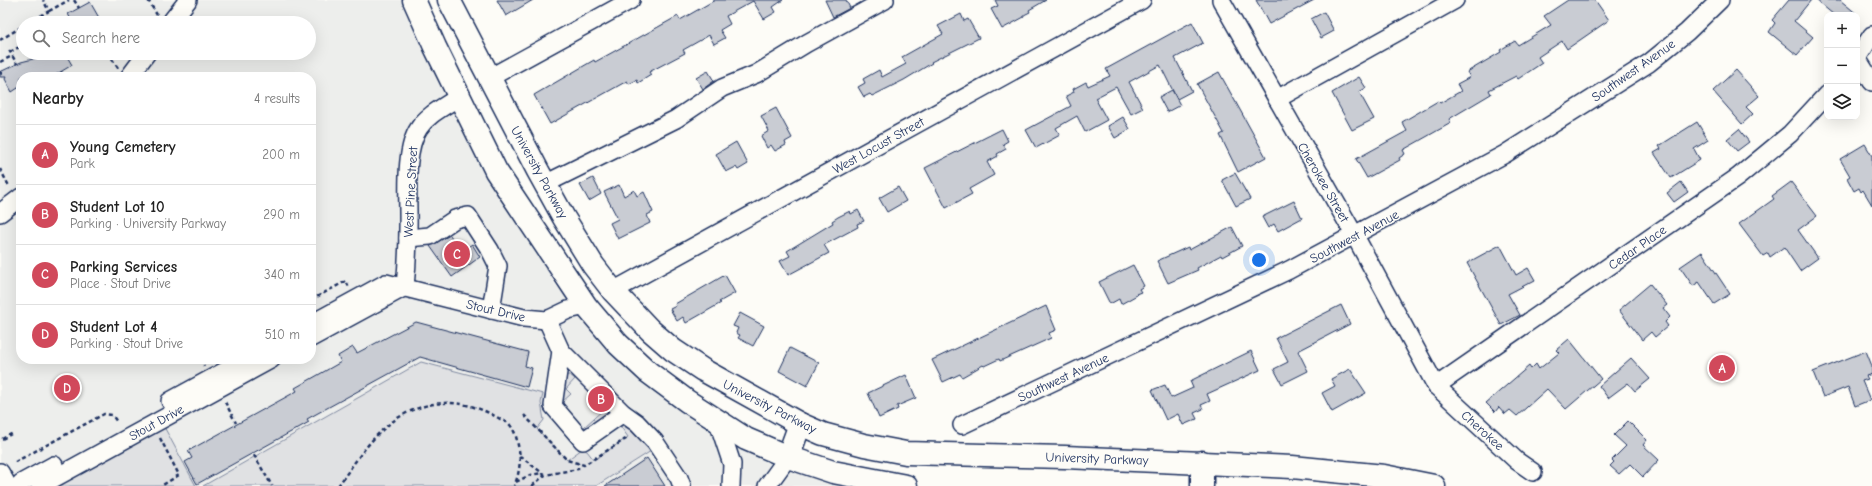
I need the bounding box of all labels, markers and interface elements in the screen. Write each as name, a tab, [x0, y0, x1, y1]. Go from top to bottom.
map controls	[1824, 12, 1860, 120]
button: +	[1824, 12, 1860, 48]
search box	[16, 16, 316, 60]
icon: search	[30, 27, 52, 49]
text: Search here	[62, 29, 140, 47]
street label: Southwest Avenue	[1589, 36, 1678, 105]
button: −	[1824, 48, 1860, 84]
button: layers	[1824, 84, 1860, 120]
text: Nearby	[32, 89, 83, 108]
text: 4 results	[254, 91, 300, 106]
street label: West Locust Street	[830, 113, 928, 177]
street label: University Parkway	[508, 123, 571, 221]
text: Young Cemetery	[70, 138, 176, 156]
street label: Cherokee Street	[1295, 140, 1353, 226]
street label: West Pine Street	[401, 145, 420, 238]
text: A	[41, 147, 49, 162]
text: 200 m	[262, 147, 300, 162]
text: Park	[70, 156, 95, 171]
text: Student Lot 10	[70, 198, 165, 216]
street label: Southwest Avenue	[1307, 206, 1402, 266]
text: B	[41, 207, 49, 222]
text: 290 m	[263, 207, 300, 222]
text: Parking · University Parkway	[70, 216, 226, 231]
street label: Cedar Place	[1605, 222, 1670, 273]
pin: C	[444, 239, 470, 269]
your location	[1249, 250, 1269, 270]
text: Parking Services	[70, 258, 177, 276]
text: C	[41, 267, 49, 282]
text: 340 m	[264, 267, 300, 282]
text: Place · Stout Drive	[70, 276, 171, 291]
street label: Stout Drive	[465, 296, 527, 325]
text: Student Lot 4	[70, 318, 157, 336]
text: D	[41, 327, 49, 342]
text: 510 m	[265, 327, 300, 342]
text: Parking · Stout Drive	[70, 336, 183, 351]
street label: Southwest Avenue	[1015, 350, 1111, 405]
pin: A	[1709, 353, 1735, 383]
pin: D	[54, 373, 80, 403]
street label: University Parkway	[720, 376, 819, 437]
pin: B	[588, 384, 614, 414]
street label: Stout Drive	[126, 401, 187, 444]
street label: Cherokee	[1458, 407, 1507, 454]
street label: University Parkway	[1045, 449, 1149, 468]

